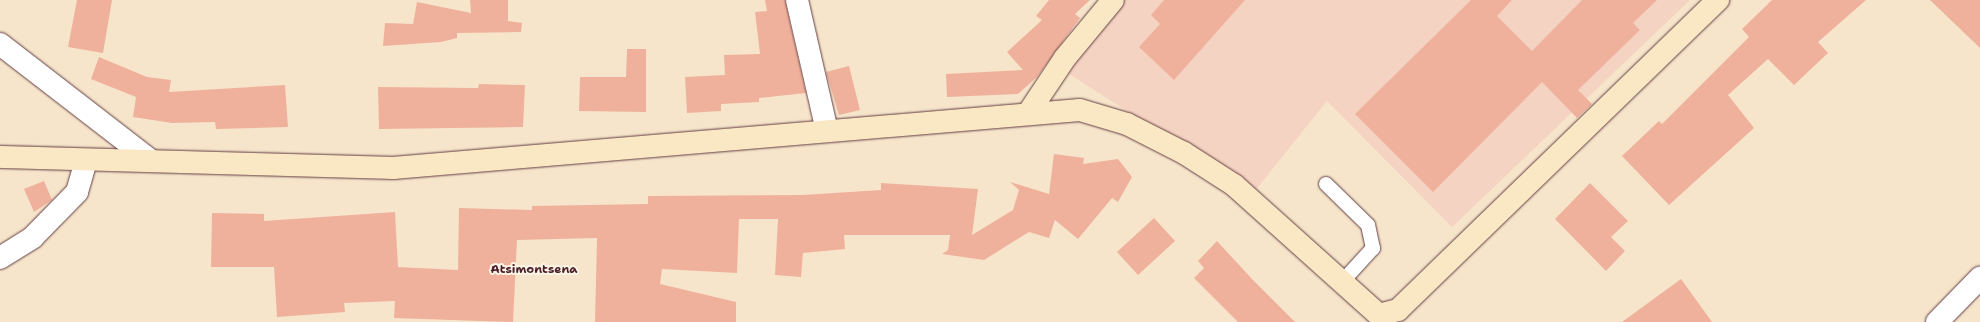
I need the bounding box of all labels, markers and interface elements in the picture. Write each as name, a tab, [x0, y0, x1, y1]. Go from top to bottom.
district label: Atsimontsena	[490, 263, 578, 277]

